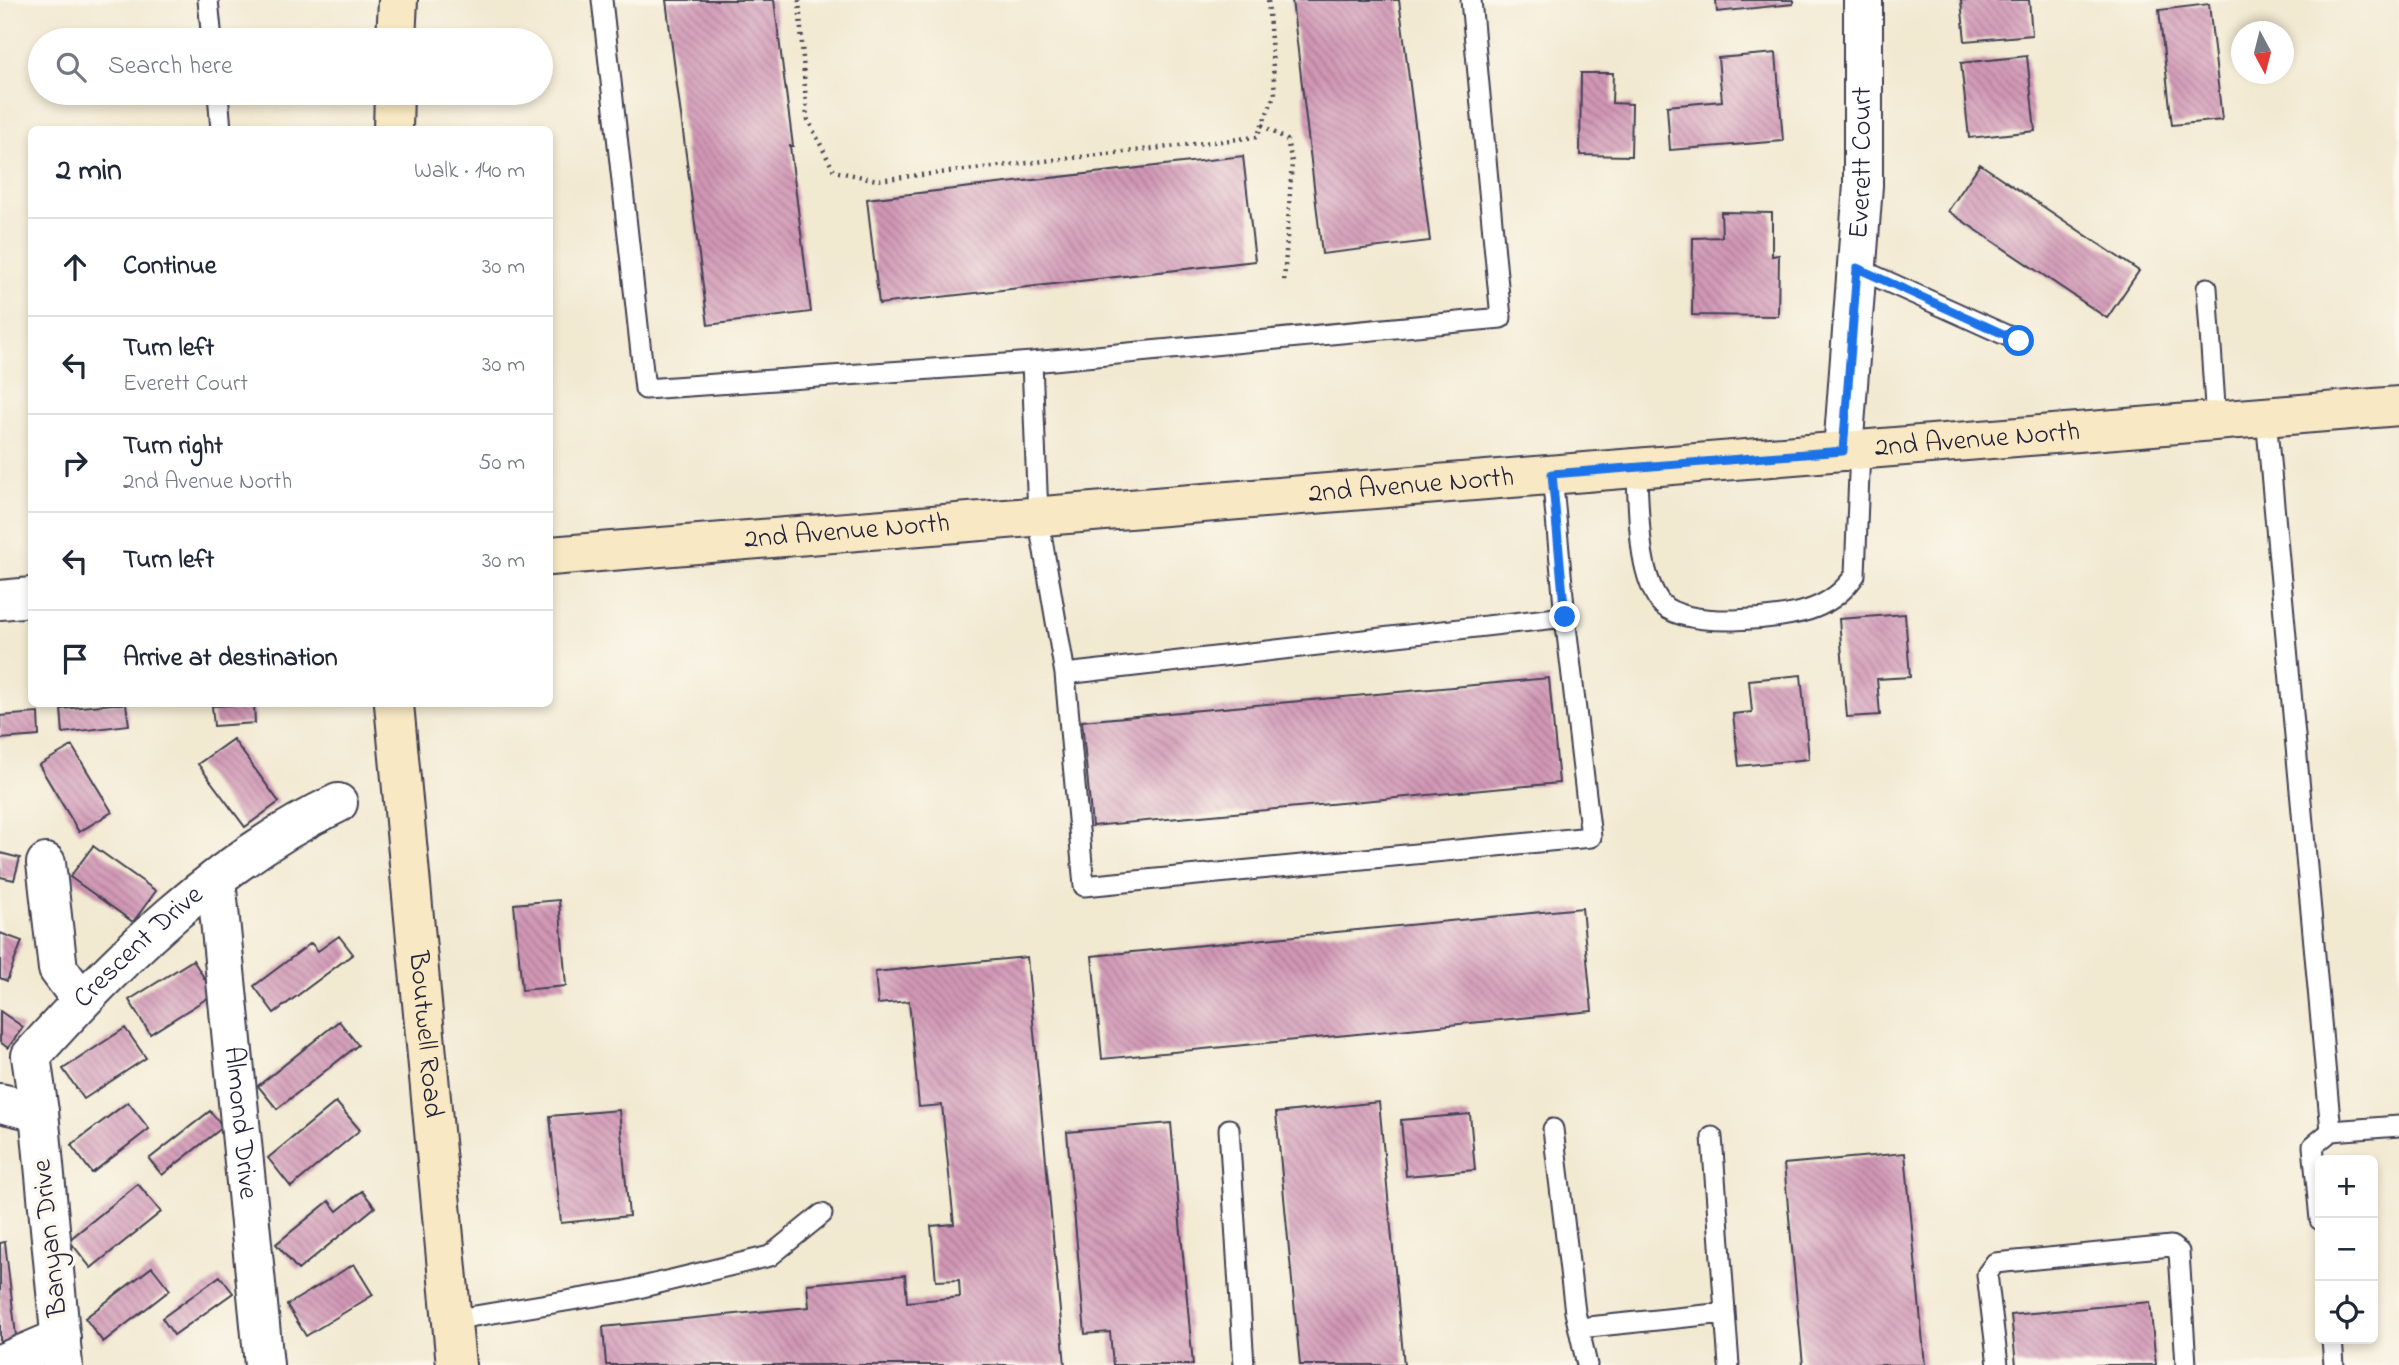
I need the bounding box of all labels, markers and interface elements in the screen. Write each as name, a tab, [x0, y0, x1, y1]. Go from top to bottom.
north arrow	[2231, 21, 2294, 84]
search box	[28, 28, 553, 105]
icon: search	[52, 48, 90, 86]
text: Search here	[108, 48, 233, 86]
street label: Everett Court	[1839, 87, 1884, 240]
text: 2 min	[56, 150, 122, 194]
text: Walk · 140 m	[414, 155, 525, 188]
icon: ahead	[56, 248, 94, 286]
text: Continue	[123, 248, 216, 286]
text: 30 m	[482, 251, 525, 284]
route start	[2003, 325, 2034, 356]
text: Turn left	[123, 330, 214, 368]
icon: left	[56, 346, 94, 384]
text: 30 m	[482, 349, 525, 382]
text: Everett Court	[123, 368, 248, 401]
street label: 2nd Avenue North	[1873, 411, 2082, 469]
text: Turn right	[123, 428, 223, 466]
icon: right	[56, 444, 94, 482]
text: 50 m	[478, 447, 525, 480]
street label: 2nd Avenue North	[1307, 457, 1516, 515]
text: 2nd Avenue North	[123, 466, 292, 499]
street label: 2nd Avenue North	[743, 503, 951, 561]
icon: left	[56, 542, 94, 580]
text: Turn left	[123, 542, 214, 580]
text: 30 m	[482, 545, 525, 578]
route end	[1549, 601, 1580, 632]
icon: arrive	[56, 640, 94, 678]
text: Arrive at destination	[123, 640, 338, 678]
street label: Crescent Drive	[64, 875, 213, 1018]
street label: Boutwell Road	[397, 948, 453, 1120]
street label: Almond Drive	[212, 1044, 268, 1202]
map controls	[2315, 1155, 2378, 1344]
button: +	[2315, 1155, 2378, 1218]
street label: Banyan Drive	[22, 1157, 80, 1320]
button: −	[2315, 1218, 2378, 1281]
button: locate	[2315, 1281, 2378, 1344]

